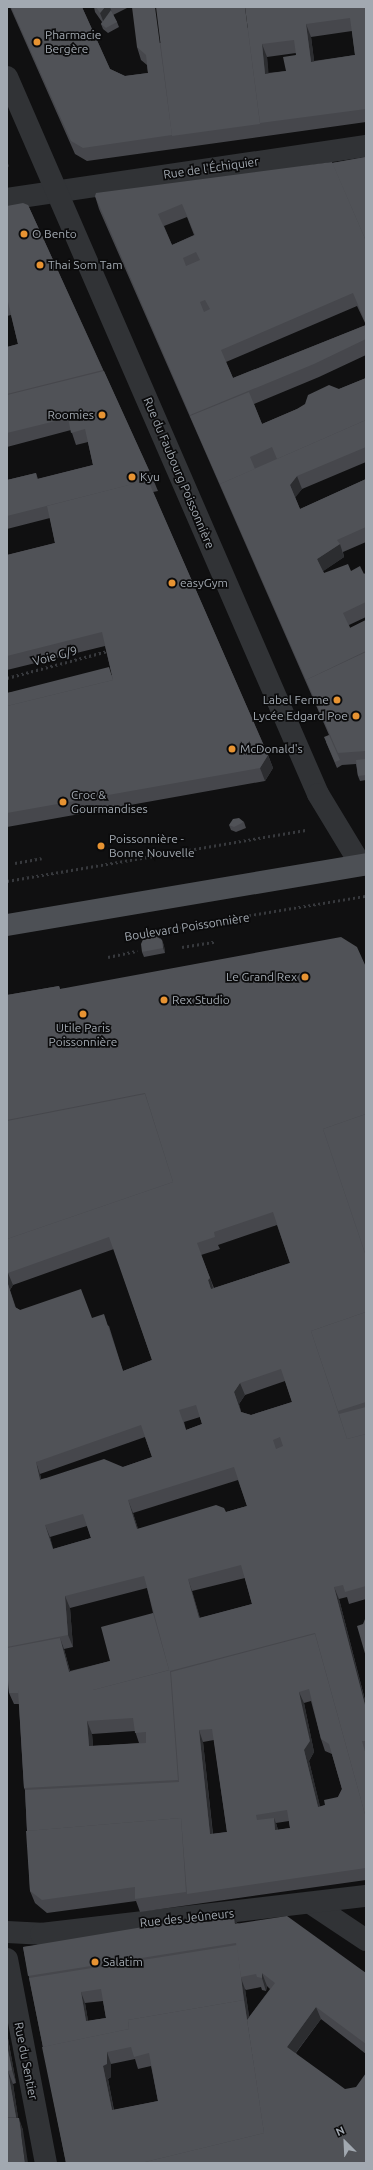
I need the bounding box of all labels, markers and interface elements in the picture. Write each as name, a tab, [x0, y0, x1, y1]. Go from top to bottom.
place label: Pharmacie Bergère	[45, 28, 101, 56]
marker: Pharmacie Bergère	[32, 37, 42, 47]
street label: Rue de l'Échiquier	[162, 154, 260, 182]
place label: O Bento	[32, 227, 77, 241]
marker: O Bento	[19, 229, 29, 239]
place label: Thai Som Tam	[48, 258, 122, 272]
marker: Thai Som Tam	[35, 260, 45, 270]
street label: Rue du Faubourg Poissonnière	[141, 395, 217, 551]
place label: Roomies	[47, 408, 94, 422]
marker: Roomies	[97, 410, 107, 420]
place label: Kyu	[140, 470, 160, 484]
marker: Kyu	[127, 472, 137, 482]
place label: easyGym	[180, 576, 228, 590]
marker: easyGym	[167, 578, 177, 588]
street label: Voie G/9	[31, 643, 79, 669]
place label: Label Ferme	[263, 693, 329, 707]
marker: Label Ferme	[332, 695, 342, 705]
place label: Lycée Edgard Poe	[253, 709, 348, 723]
marker: Lycée Edgard Poe	[351, 711, 361, 721]
place label: McDonald's	[240, 742, 303, 756]
marker: McDonald's	[227, 744, 237, 754]
place label: Croc & Gourmandises	[71, 788, 148, 816]
marker: Croc & Gourmandises	[58, 797, 68, 807]
place label: Poissonnière - Bonne Nouvelle	[109, 832, 194, 860]
marker: Poissonnière - Bonne Nouvelle	[96, 841, 106, 851]
street label: Boulevard Poissonnière	[123, 910, 251, 944]
place label: Le Grand Rex	[226, 970, 297, 984]
marker: Le Grand Rex	[300, 972, 310, 982]
place label: Rex Studio	[172, 993, 230, 1007]
marker: Rex Studio	[159, 995, 169, 1005]
marker: Utile Paris Poissonnière	[78, 1009, 88, 1019]
place label: Utile Paris Poissonnière	[49, 1021, 117, 1049]
street label: Rue des Jeûneurs	[139, 1906, 235, 1930]
place label: Salatim	[103, 1955, 143, 1969]
marker: Salatim	[90, 1957, 100, 1967]
street label: Rue du Sentier	[11, 2021, 41, 2101]
north arrow	[325, 2122, 365, 2162]
text: N	[334, 2124, 346, 2138]

